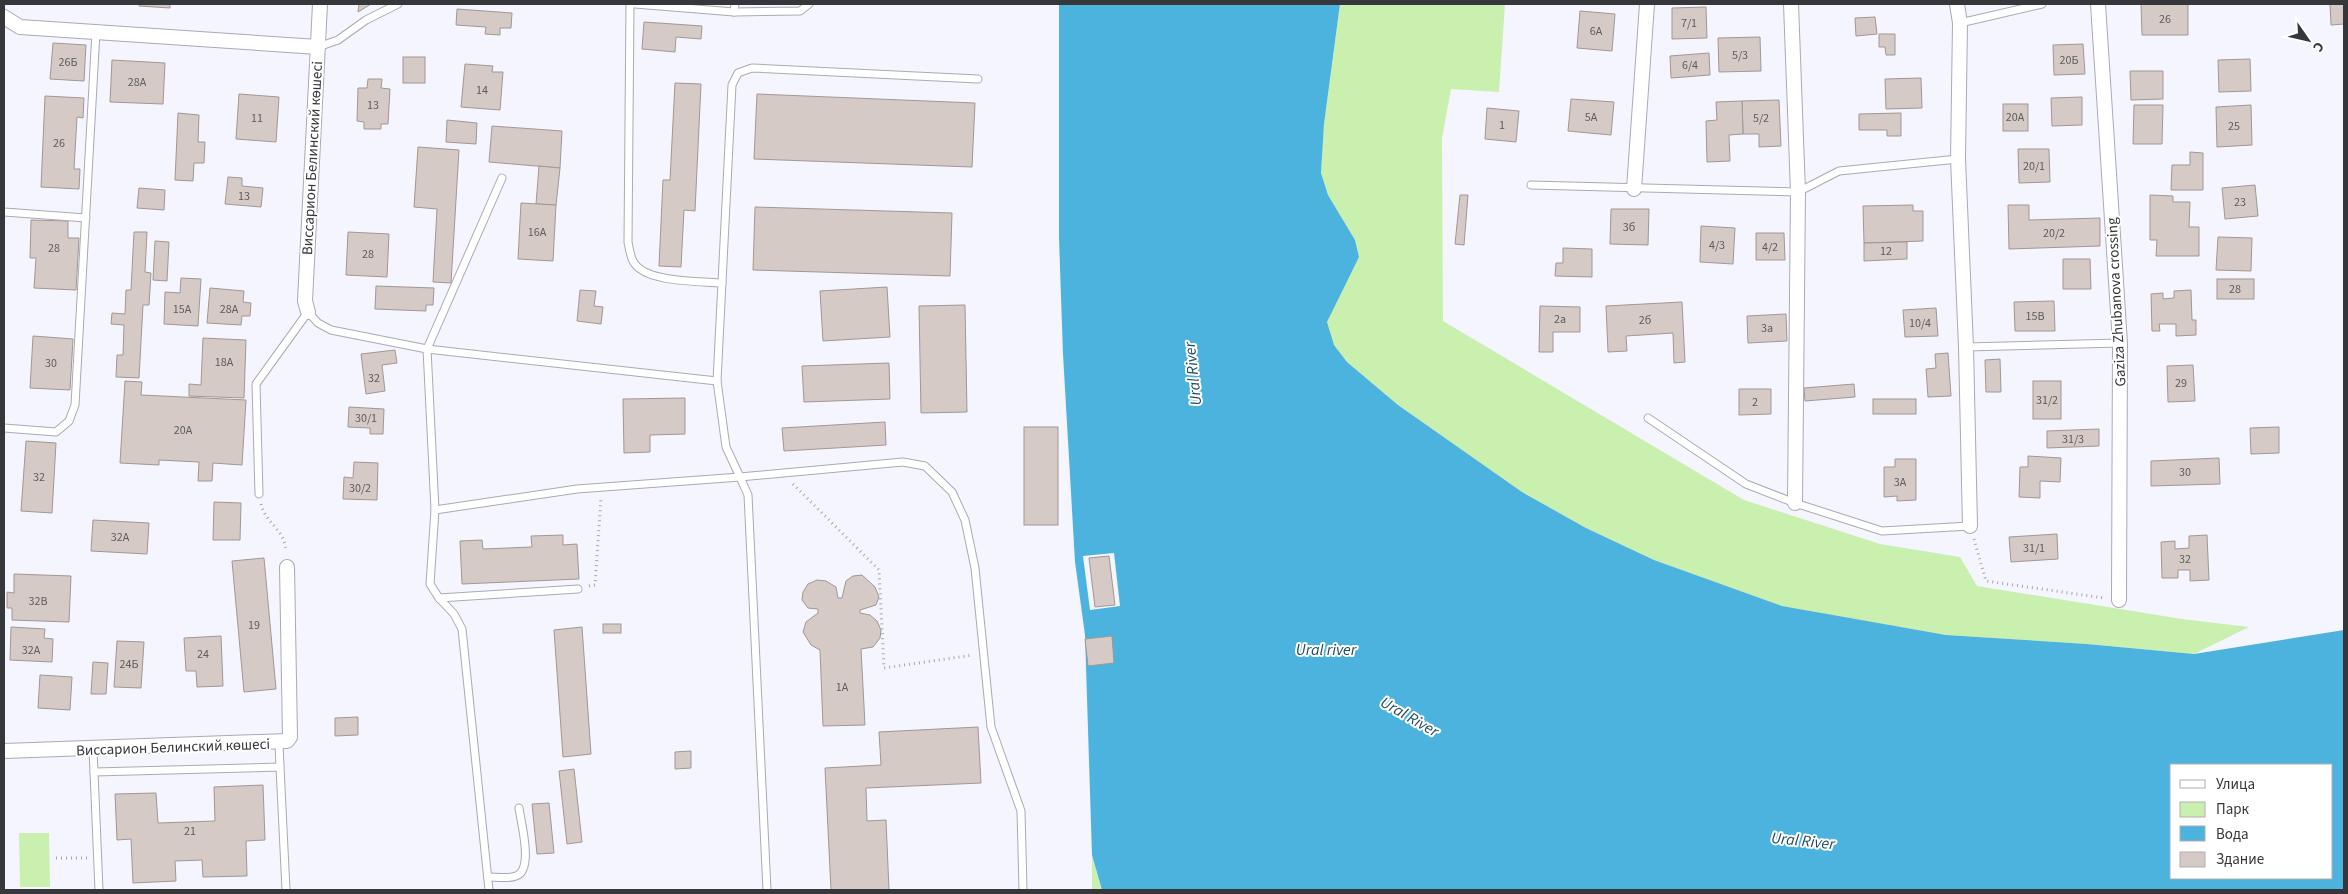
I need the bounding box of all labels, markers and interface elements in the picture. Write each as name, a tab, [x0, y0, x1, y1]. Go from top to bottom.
house number: 26	[2159, 11, 2171, 28]
house number: 7/1	[1681, 15, 1697, 32]
north arrow	[2283, 15, 2333, 65]
house number: 6А	[1590, 23, 1603, 40]
text: С	[2307, 38, 2329, 56]
house number: 5/3	[1732, 47, 1748, 64]
house number: 20Б	[2060, 52, 2078, 69]
house number: 26Б	[59, 54, 77, 71]
house number: 6/4	[1682, 57, 1698, 74]
street label: Виссарион Белинский көшесі	[297, 61, 328, 256]
house number: 28А	[128, 74, 147, 91]
house number: 14	[476, 82, 488, 99]
house number: 13	[367, 97, 379, 114]
house number: 5А	[1585, 109, 1598, 126]
house number: 20А	[2006, 109, 2025, 126]
house number: 11	[251, 110, 263, 127]
house number: 5/2	[1753, 110, 1769, 127]
house number: 1	[1499, 117, 1505, 134]
house number: 25	[2228, 118, 2240, 135]
house number: 26	[53, 135, 65, 152]
house number: 20/1	[2023, 158, 2045, 175]
house number: 13	[238, 188, 250, 205]
house number: 23	[2234, 194, 2246, 211]
street label: Gaziza Zhubanova crossing	[2102, 217, 2131, 387]
house number: 3б	[1623, 219, 1635, 236]
house number: 16А	[528, 224, 547, 241]
house number: 20/2	[2043, 225, 2065, 242]
house number: 4/3	[1709, 237, 1725, 254]
house number: 4/2	[1762, 239, 1778, 256]
house number: 28	[48, 240, 60, 257]
house number: 12	[1880, 243, 1892, 260]
house number: 28	[362, 246, 374, 263]
house number: 28	[2229, 281, 2241, 298]
house number: 15А	[173, 301, 192, 318]
house number: 28А	[220, 301, 239, 318]
house number: 15В	[2026, 308, 2044, 325]
house number: 2а	[1554, 311, 1566, 328]
house number: 2б	[1639, 312, 1651, 329]
house number: 10/4	[1909, 315, 1931, 332]
house number: 3а	[1761, 320, 1773, 337]
water label: Ural River	[1179, 339, 1207, 407]
house number: 18А	[215, 354, 234, 371]
house number: 30	[45, 355, 57, 372]
house number: 32	[368, 370, 380, 387]
house number: 29	[2175, 375, 2187, 392]
house number: 31/2	[2036, 392, 2058, 409]
house number: 2	[1752, 394, 1758, 411]
house number: 30/1	[355, 410, 377, 427]
house number: 20А	[174, 422, 193, 439]
house number: 31/3	[2062, 431, 2084, 448]
house number: 30	[2179, 464, 2191, 481]
house number: 32	[33, 469, 45, 486]
house number: 3А	[1894, 474, 1907, 491]
house number: 30/2	[349, 480, 371, 497]
house number: 32А	[111, 529, 130, 546]
house number: 31/1	[2023, 540, 2045, 557]
house number: 32	[2179, 551, 2191, 568]
house number: 32В	[29, 593, 47, 610]
house number: 19	[248, 617, 260, 634]
water label: Ural river	[1296, 639, 1358, 661]
house number: 32А	[22, 642, 41, 659]
house number: 24	[197, 646, 209, 663]
house number: 24Б	[120, 656, 138, 673]
house number: 1А	[836, 679, 849, 696]
water label: Ural River	[1376, 691, 1444, 743]
street label: Виссарион Белинский көшесі	[76, 734, 270, 761]
legend	[2170, 764, 2333, 879]
text: Улица	[2216, 774, 2255, 795]
text: Парк	[2216, 799, 2250, 820]
house number: 21	[184, 823, 196, 840]
text: Вода	[2216, 824, 2249, 845]
water label: Ural River	[1770, 827, 1837, 855]
text: Здание	[2216, 849, 2264, 870]

